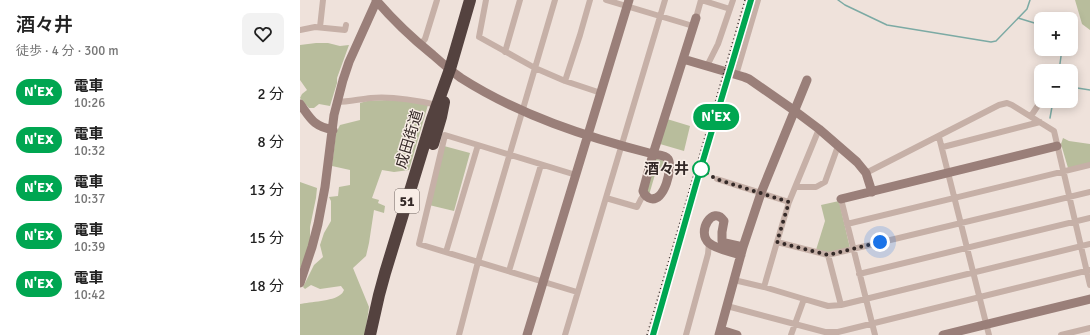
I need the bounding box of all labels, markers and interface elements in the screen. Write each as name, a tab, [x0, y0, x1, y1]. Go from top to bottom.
map controls	[1034, 12, 1078, 108]
button: +	[1034, 12, 1078, 56]
text: 酒々井	[16, 13, 73, 37]
button: heart	[242, 13, 284, 55]
text: 徒歩 · 4 分 · 300 m	[16, 43, 119, 59]
button: −	[1034, 64, 1078, 108]
text: 電車	[74, 77, 104, 95]
text: N'EX	[24, 83, 54, 100]
text: 2 分	[258, 85, 284, 103]
text: 10:26	[74, 95, 105, 111]
line badge: N'EX	[688, 104, 744, 130]
street label: 成田街道	[392, 108, 426, 170]
text: N'EX	[701, 108, 731, 125]
text: 電車	[74, 125, 104, 143]
text: N'EX	[24, 131, 54, 148]
text: 8 分	[258, 133, 284, 151]
text: 10:32	[74, 143, 105, 159]
place label: 酒々井	[644, 160, 689, 178]
marker: 酒々井	[692, 160, 710, 178]
text: 電車	[74, 173, 104, 191]
text: N'EX	[24, 179, 54, 196]
text: 13 分	[250, 181, 284, 199]
road number: 51	[395, 189, 419, 213]
text: 10:37	[74, 191, 105, 207]
text: 電車	[74, 221, 104, 239]
text: N'EX	[24, 227, 54, 244]
text: 15 分	[250, 229, 284, 247]
your location	[870, 232, 890, 252]
text: 10:39	[74, 239, 105, 255]
text: 電車	[74, 269, 104, 287]
text: N'EX	[24, 275, 54, 292]
text: 18 分	[250, 277, 284, 295]
text: 10:42	[74, 287, 105, 303]

